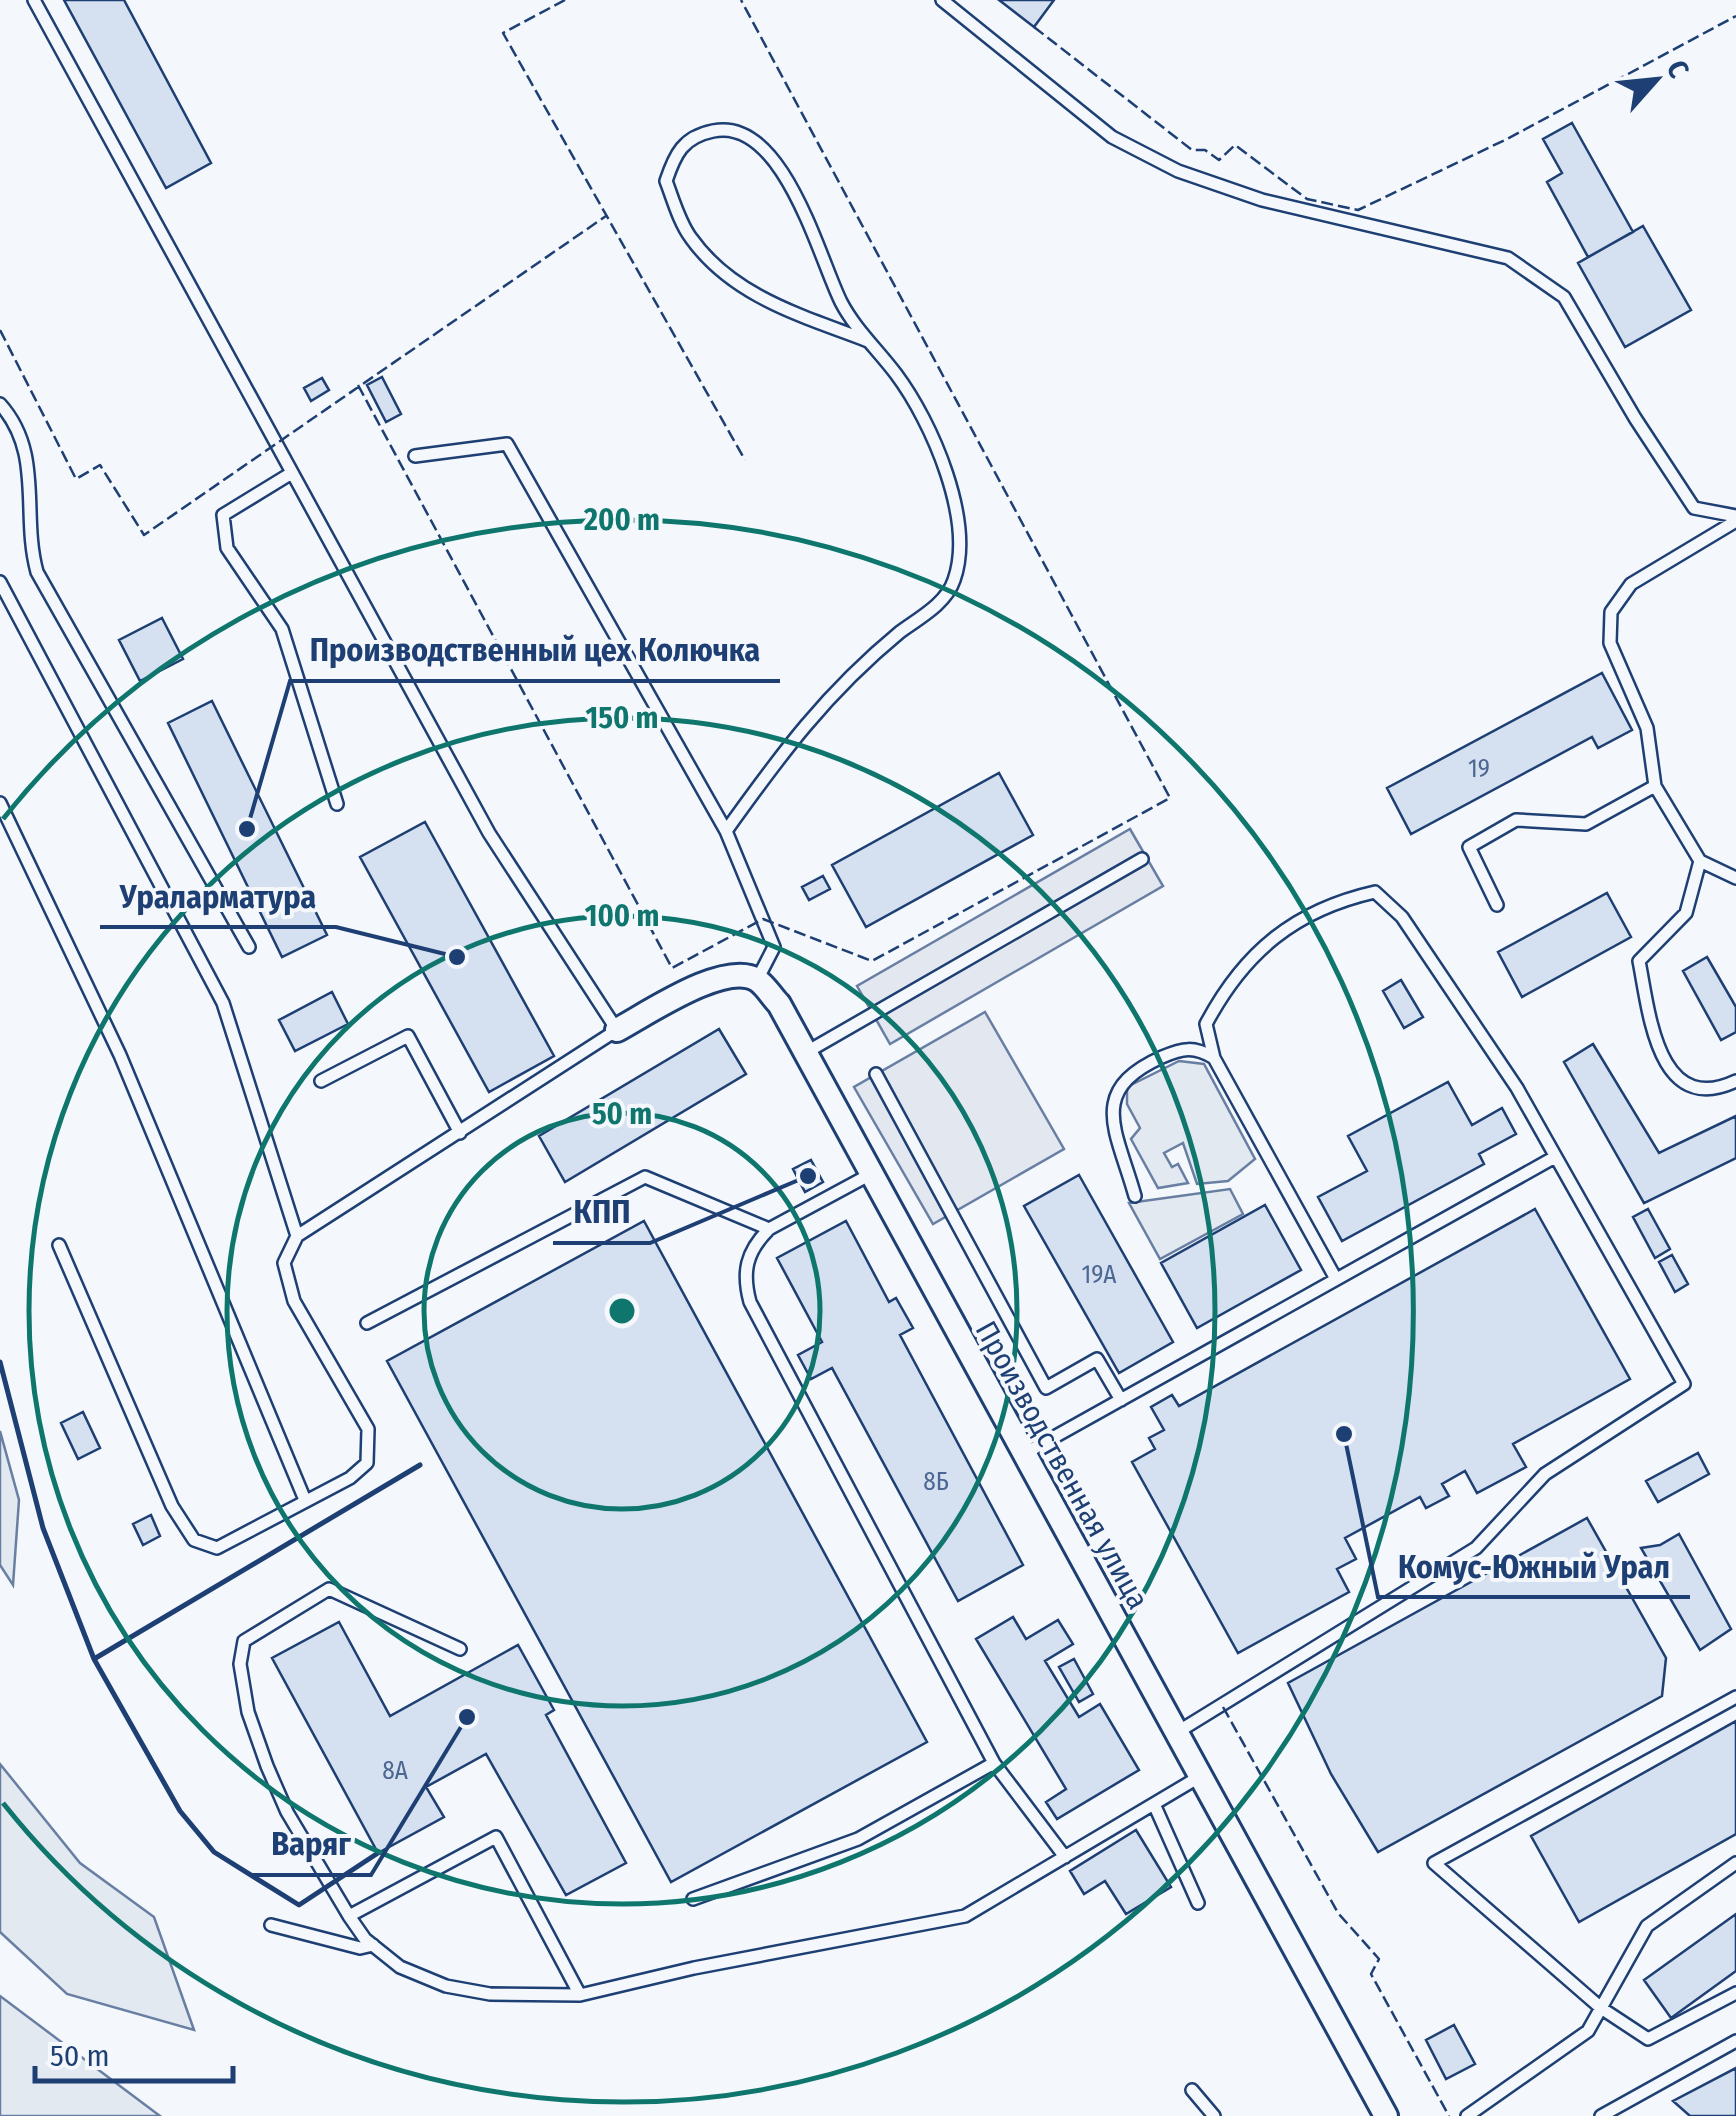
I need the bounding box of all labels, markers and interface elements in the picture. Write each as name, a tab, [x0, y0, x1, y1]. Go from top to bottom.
north arrow	[1606, 30, 1706, 130]
text: С	[1660, 55, 1696, 83]
text: 200 m	[583, 502, 660, 538]
callout: Производственный цех Колючка	[290, 619, 780, 681]
text: Производственный цех Колючка	[310, 631, 760, 669]
text: 150 m	[586, 700, 658, 736]
house number: 19	[1468, 754, 1490, 784]
callout: Ураларматура	[100, 865, 336, 927]
text: Ураларматура	[119, 878, 316, 916]
text: 100 m	[585, 898, 659, 934]
text: 50 m	[592, 1096, 652, 1132]
callout: КПП	[553, 1181, 650, 1243]
text: КПП	[574, 1193, 630, 1231]
house number: 19А	[1082, 1260, 1116, 1290]
centre of rings	[604, 1293, 640, 1329]
street label: Производственная улица	[968, 1315, 1156, 1615]
house number: 8Б	[923, 1467, 949, 1497]
callout: Комус-Южный Урал	[1378, 1535, 1690, 1597]
text: Комус-Южный Урал	[1398, 1548, 1670, 1586]
house number: 8А	[382, 1756, 408, 1786]
callout: Варяг	[252, 1813, 371, 1875]
text: Варяг	[271, 1825, 351, 1863]
scale bar	[35, 2021, 232, 2083]
text: 50 m	[50, 2038, 110, 2074]

